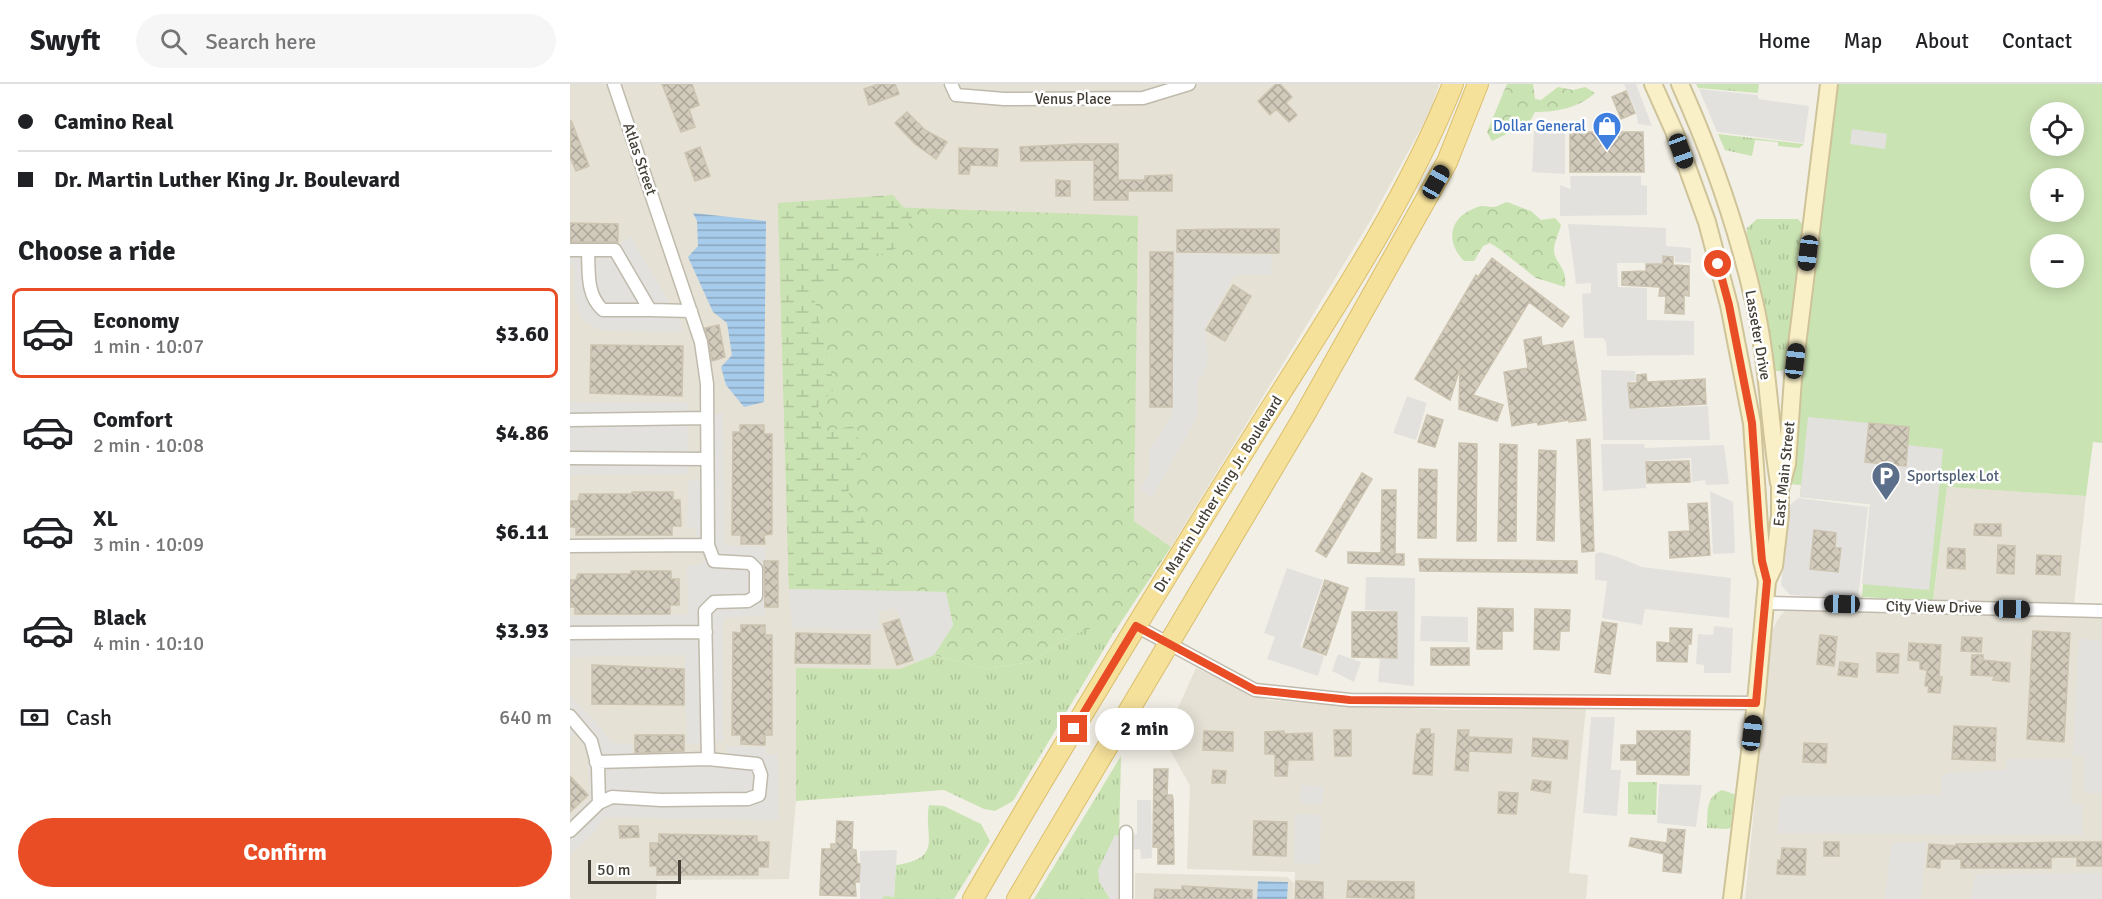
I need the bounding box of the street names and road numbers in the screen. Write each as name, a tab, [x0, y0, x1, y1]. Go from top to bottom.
street label: Venus Place	[1035, 90, 1111, 108]
street label: Atlas Street	[619, 121, 661, 197]
street label: Lasseter Drive	[1741, 289, 1775, 381]
street label: Dr. Martin Luther King Jr. Boulevard	[1150, 392, 1286, 596]
street label: East Main Street	[1770, 421, 1798, 527]
street label: City View Drive	[1886, 597, 1982, 617]

